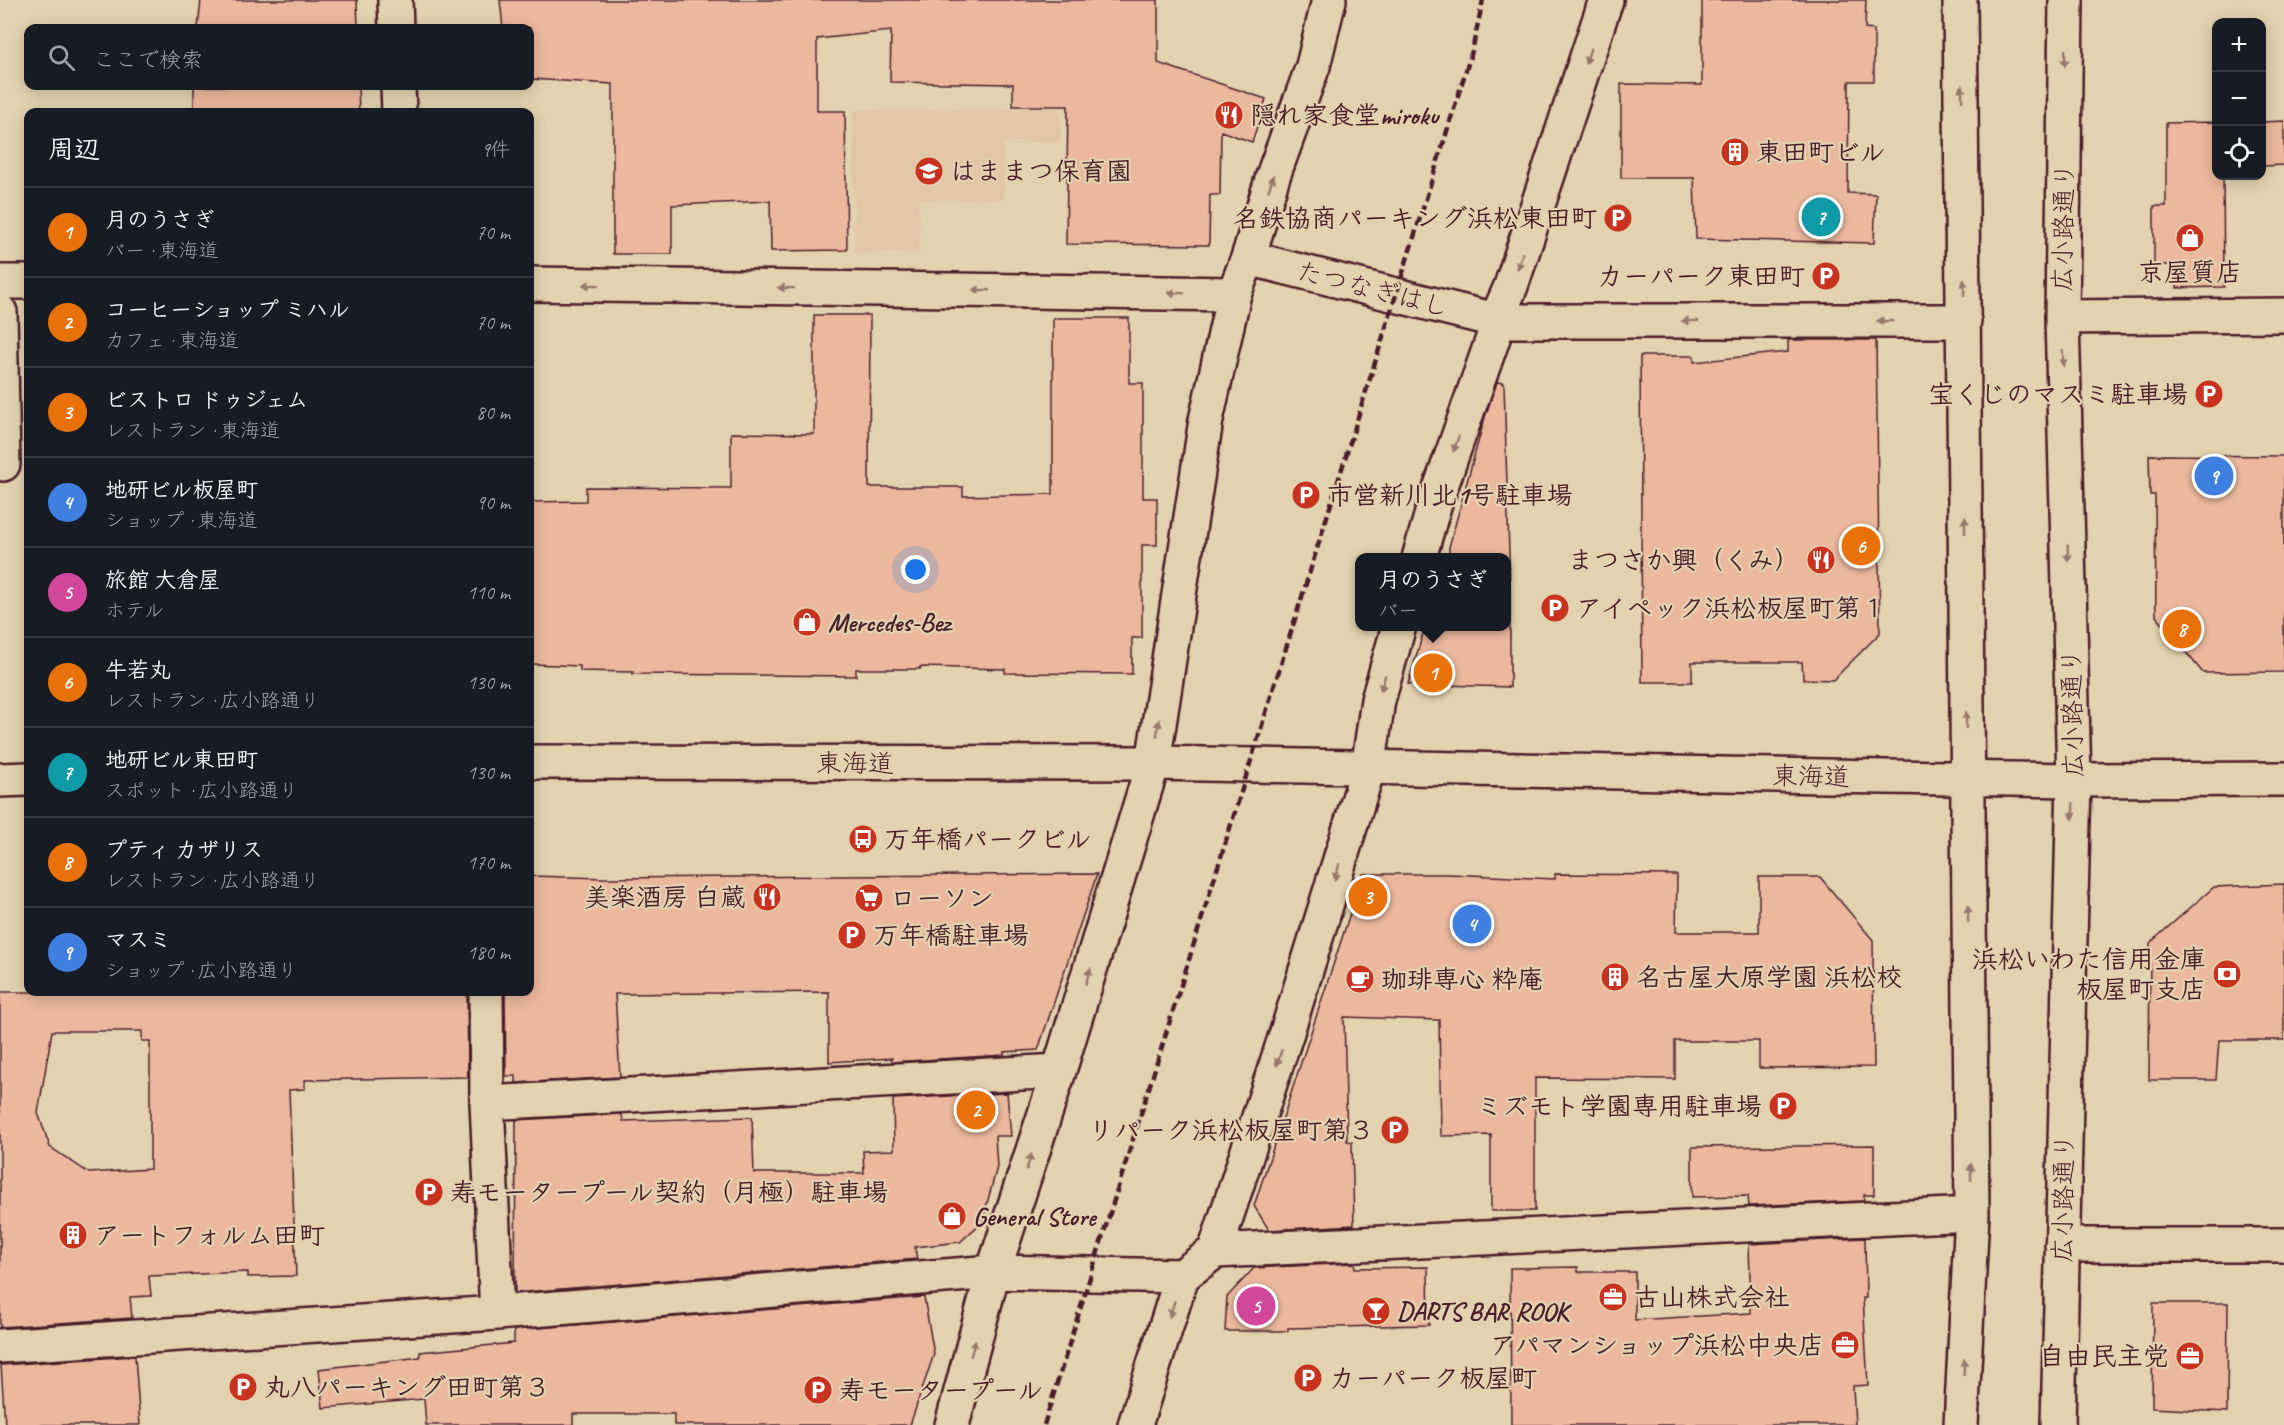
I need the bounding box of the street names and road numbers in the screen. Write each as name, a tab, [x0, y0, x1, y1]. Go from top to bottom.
street label: 広小路通り	[2046, 162, 2081, 292]
street label: たつなぎはし	[1293, 255, 1453, 324]
street label: 広小路通り	[2055, 648, 2090, 778]
street label: 東海道	[816, 747, 894, 780]
street label: 東海道	[1772, 759, 1850, 794]
street label: 広小路通り	[2046, 1133, 2081, 1263]

